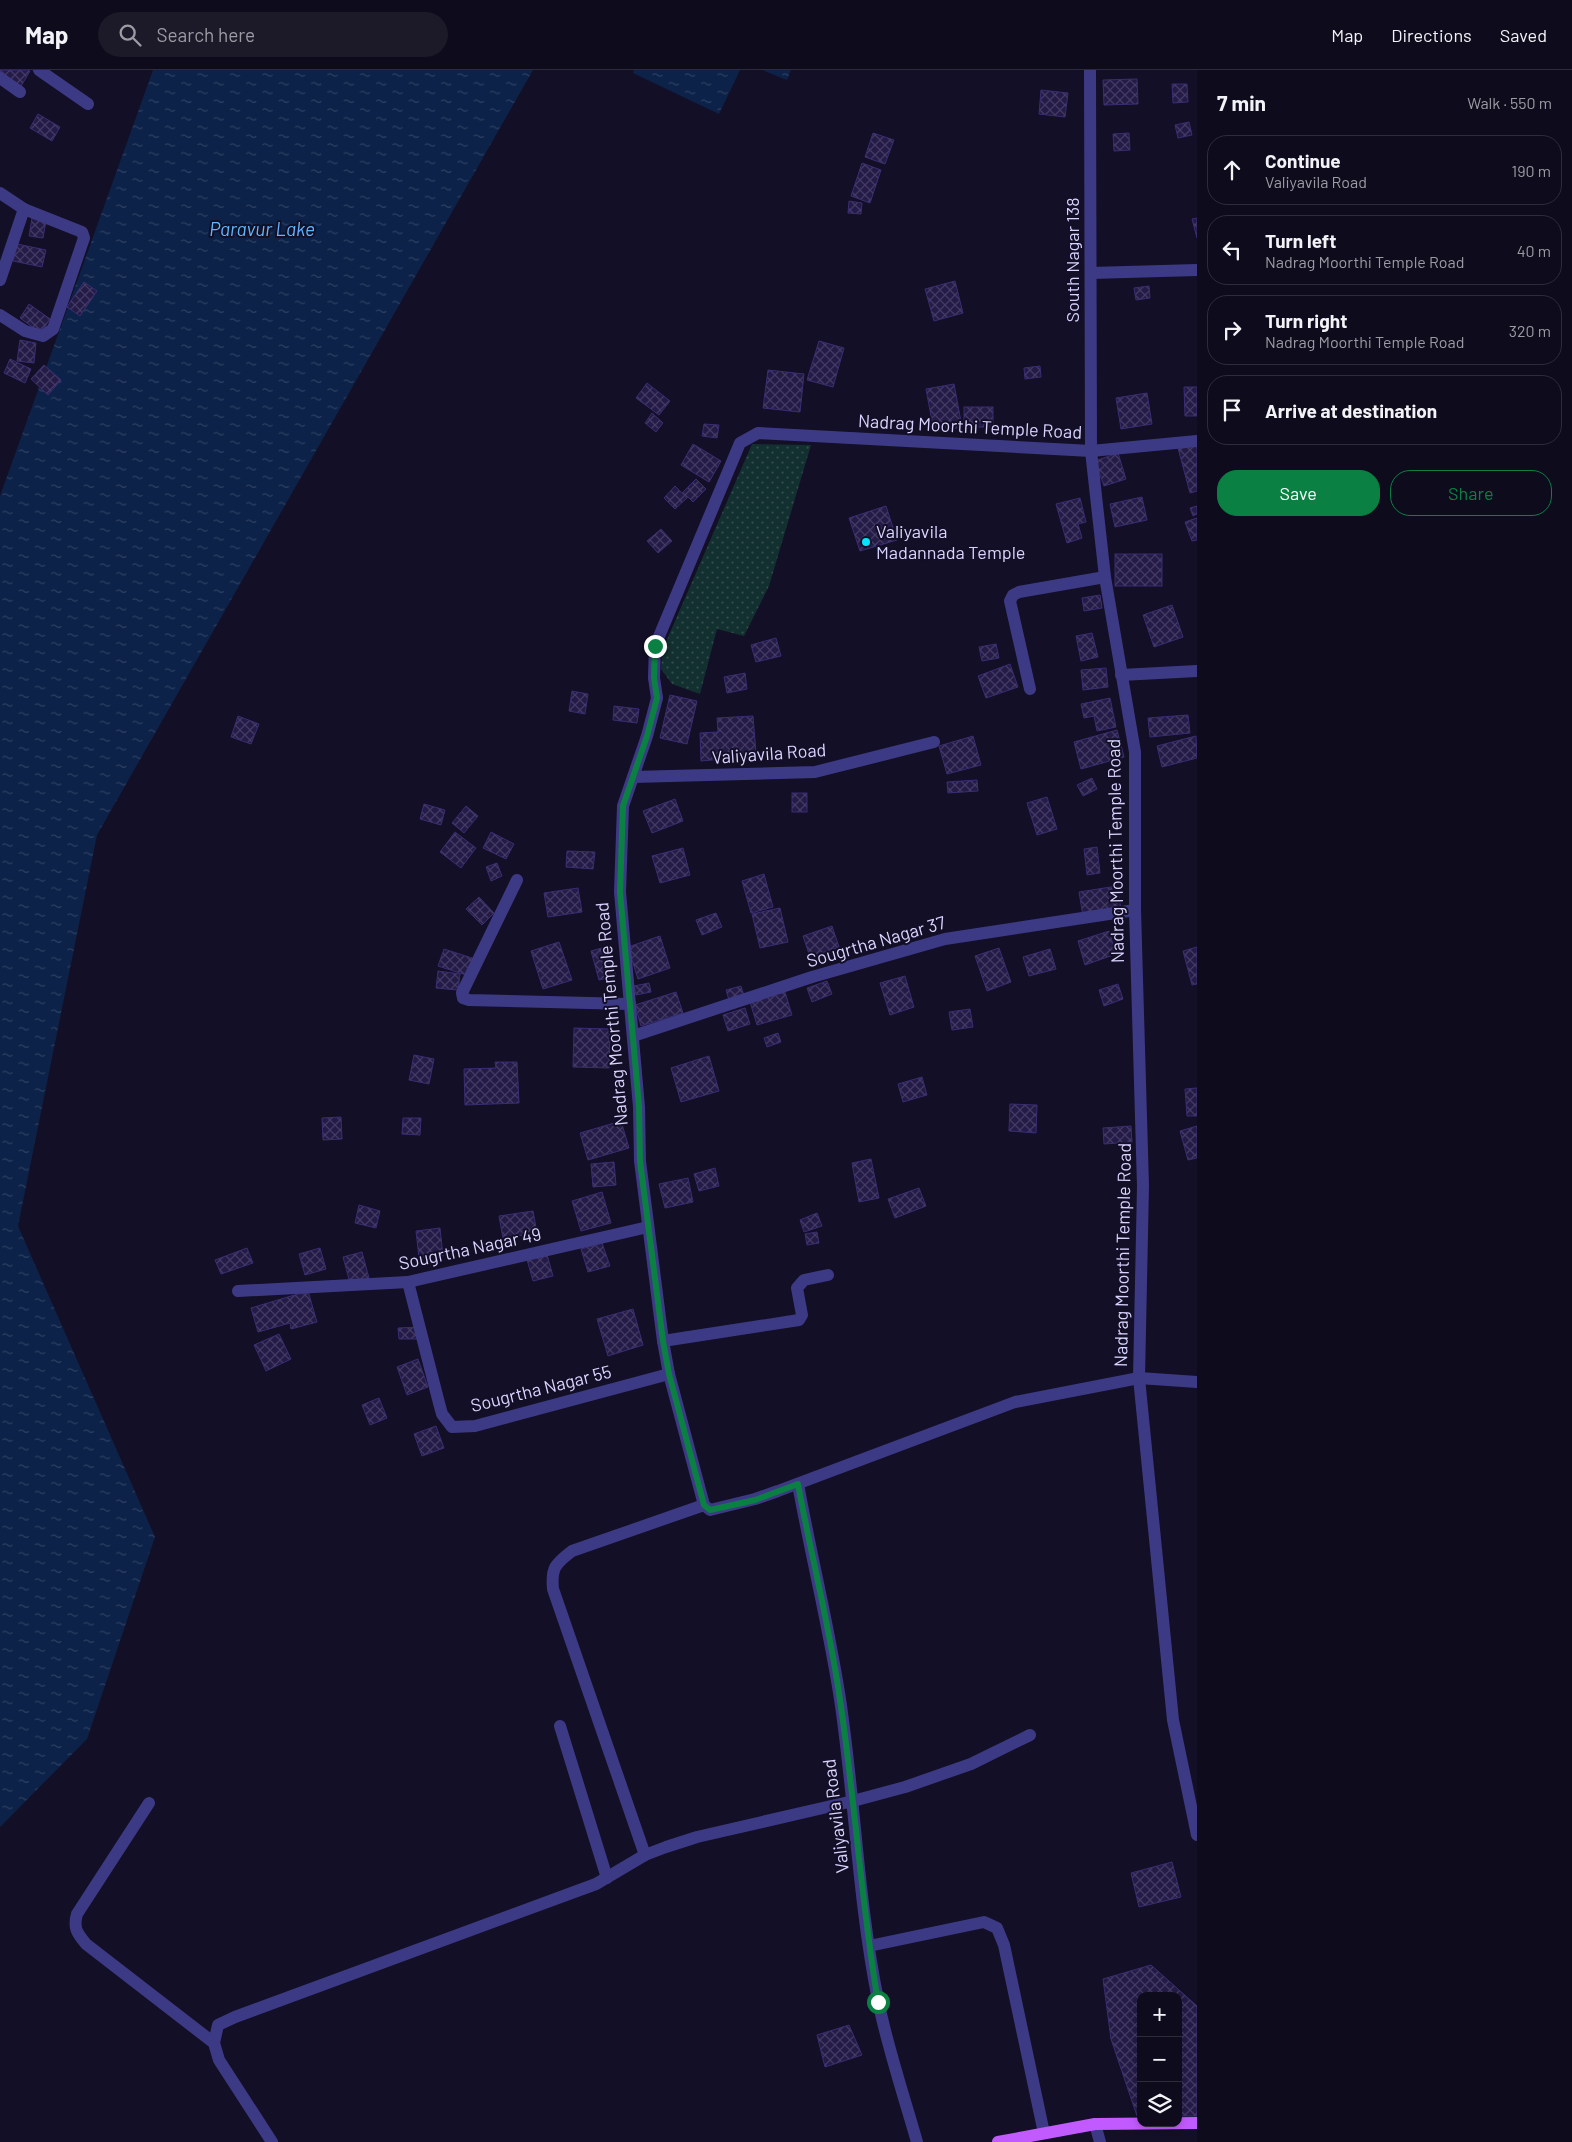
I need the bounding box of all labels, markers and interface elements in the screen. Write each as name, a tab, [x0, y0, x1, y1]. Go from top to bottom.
search box	[98, 12, 448, 57]
text: Map	[25, 20, 68, 49]
icon: search	[116, 21, 144, 49]
text: Search here	[156, 23, 255, 46]
text: Map	[1331, 24, 1363, 46]
text: Directions	[1391, 24, 1472, 46]
text: Saved	[1500, 24, 1547, 46]
text: 7 min	[1217, 90, 1266, 115]
text: Walk · 550 m	[1467, 93, 1552, 112]
text: Continue	[1265, 149, 1341, 172]
icon: ahead	[1218, 156, 1246, 184]
text: 190 m	[1512, 161, 1551, 180]
text: Valiyavila Road	[1265, 172, 1367, 191]
street label: South Nagar 138	[1061, 197, 1083, 323]
water label: Paravur Lake	[209, 217, 315, 240]
text: Turn left	[1265, 229, 1336, 252]
icon: left	[1218, 236, 1246, 264]
text: 40 m	[1517, 241, 1551, 260]
text: Nadrag Moorthi Temple Road	[1265, 252, 1464, 271]
text: Turn right	[1265, 309, 1347, 332]
icon: right	[1218, 316, 1246, 344]
text: 320 m	[1509, 321, 1551, 340]
text: Nadrag Moorthi Temple Road	[1265, 332, 1464, 351]
icon: arrive	[1218, 396, 1246, 424]
text: Arrive at destination	[1265, 399, 1437, 422]
street label: Nadrag Moorthi Temple Road	[857, 409, 1083, 443]
button: Save	[1217, 470, 1380, 516]
button: Share	[1390, 470, 1552, 516]
place label: Valiyavila Madannada Temple	[876, 520, 1025, 563]
marker: Valiyavila Madannada Temple	[860, 536, 872, 548]
route end	[644, 635, 667, 658]
street label: Valiyavila Road	[711, 738, 827, 768]
street label: Nadrag Moorthi Temple Road	[1102, 739, 1128, 963]
street label: Nadrag Moorthi Temple Road	[590, 901, 632, 1127]
street label: Sougrtha Nagar 37	[804, 911, 948, 971]
street label: Nadrag Moorthi Temple Road	[1109, 1143, 1135, 1367]
street label: Sougrtha Nagar 49	[397, 1222, 543, 1274]
street label: Sougrtha Nagar 55	[468, 1360, 613, 1416]
street label: Valiyavila Road	[817, 1758, 853, 1874]
route start	[867, 1991, 890, 2014]
map controls	[1137, 1992, 1182, 2127]
button: +	[1137, 1992, 1182, 2037]
button: −	[1137, 2037, 1182, 2082]
button: layers	[1137, 2082, 1182, 2127]

